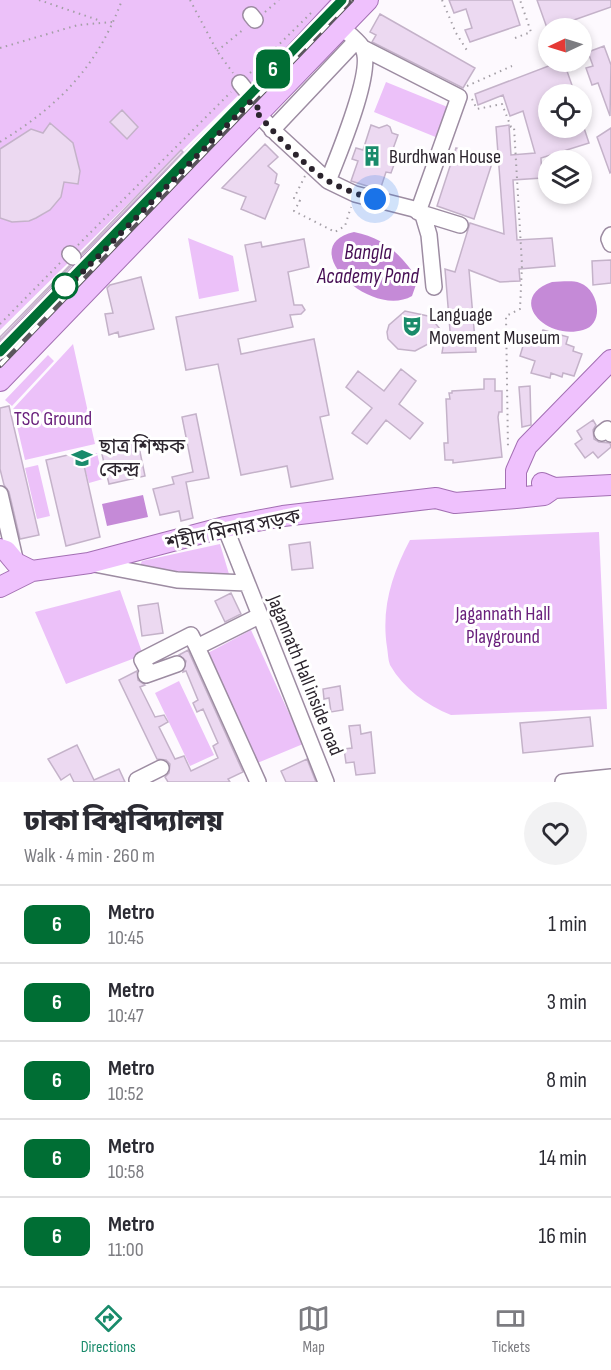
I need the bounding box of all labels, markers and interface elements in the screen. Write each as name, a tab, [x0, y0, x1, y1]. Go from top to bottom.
north arrow	[538, 18, 592, 72]
map controls	[538, 18, 592, 204]
line badge: 6	[254, 50, 292, 88]
text: 6	[268, 57, 278, 82]
button: locate	[538, 84, 592, 138]
building icon: Burdhwan House	[360, 144, 384, 168]
place label: Burdhwan House	[389, 145, 501, 169]
button: layers	[538, 150, 592, 204]
your location	[360, 184, 390, 214]
water label: Bangla Academy Pond	[316, 240, 420, 289]
unlabelled marker	[52, 273, 78, 299]
place label: Language Movement Museum	[429, 303, 560, 350]
theatre icon: Language Movement Museum	[400, 314, 424, 338]
park label: TSC Ground	[14, 407, 92, 431]
place label: ছাত্র শিক্ষক কেন্দ্র	[98, 434, 186, 482]
school or university icon: ছাত্র শিক্ষক কেন্দ্র	[70, 446, 94, 470]
street label: শহীদ মিনার সড়ক	[163, 503, 303, 556]
street label: Jagannath Hall inside road	[262, 591, 348, 759]
park label: Jagannath Hall Playground	[454, 602, 551, 649]
button: heart	[524, 802, 587, 865]
text: ঢাকা বিশ্ববিদ্যালয়	[24, 805, 223, 838]
text: Walk · 4 min · 260 m	[24, 844, 155, 868]
text: Metro	[108, 899, 155, 926]
text: 1 min	[548, 911, 587, 938]
text: 6	[52, 912, 62, 937]
text: 10:45	[108, 926, 144, 950]
text: Metro	[108, 977, 155, 1004]
text: 3 min	[547, 989, 587, 1016]
text: 6	[52, 990, 62, 1015]
text: 10:47	[108, 1004, 144, 1028]
text: Metro	[108, 1055, 155, 1082]
text: 8 min	[546, 1067, 587, 1094]
text: 6	[52, 1068, 62, 1093]
text: 10:52	[108, 1082, 144, 1106]
text: Metro	[108, 1133, 155, 1160]
text: 14 min	[539, 1145, 587, 1172]
text: 6	[52, 1146, 62, 1171]
text: 10:58	[108, 1160, 144, 1184]
text: Metro	[108, 1211, 155, 1238]
text: 16 min	[539, 1223, 587, 1250]
text: 6	[52, 1224, 62, 1249]
text: 11:00	[108, 1238, 144, 1262]
tab: Directions	[81, 1302, 136, 1357]
tab: Map	[297, 1302, 330, 1357]
tab: Tickets	[492, 1302, 530, 1357]

